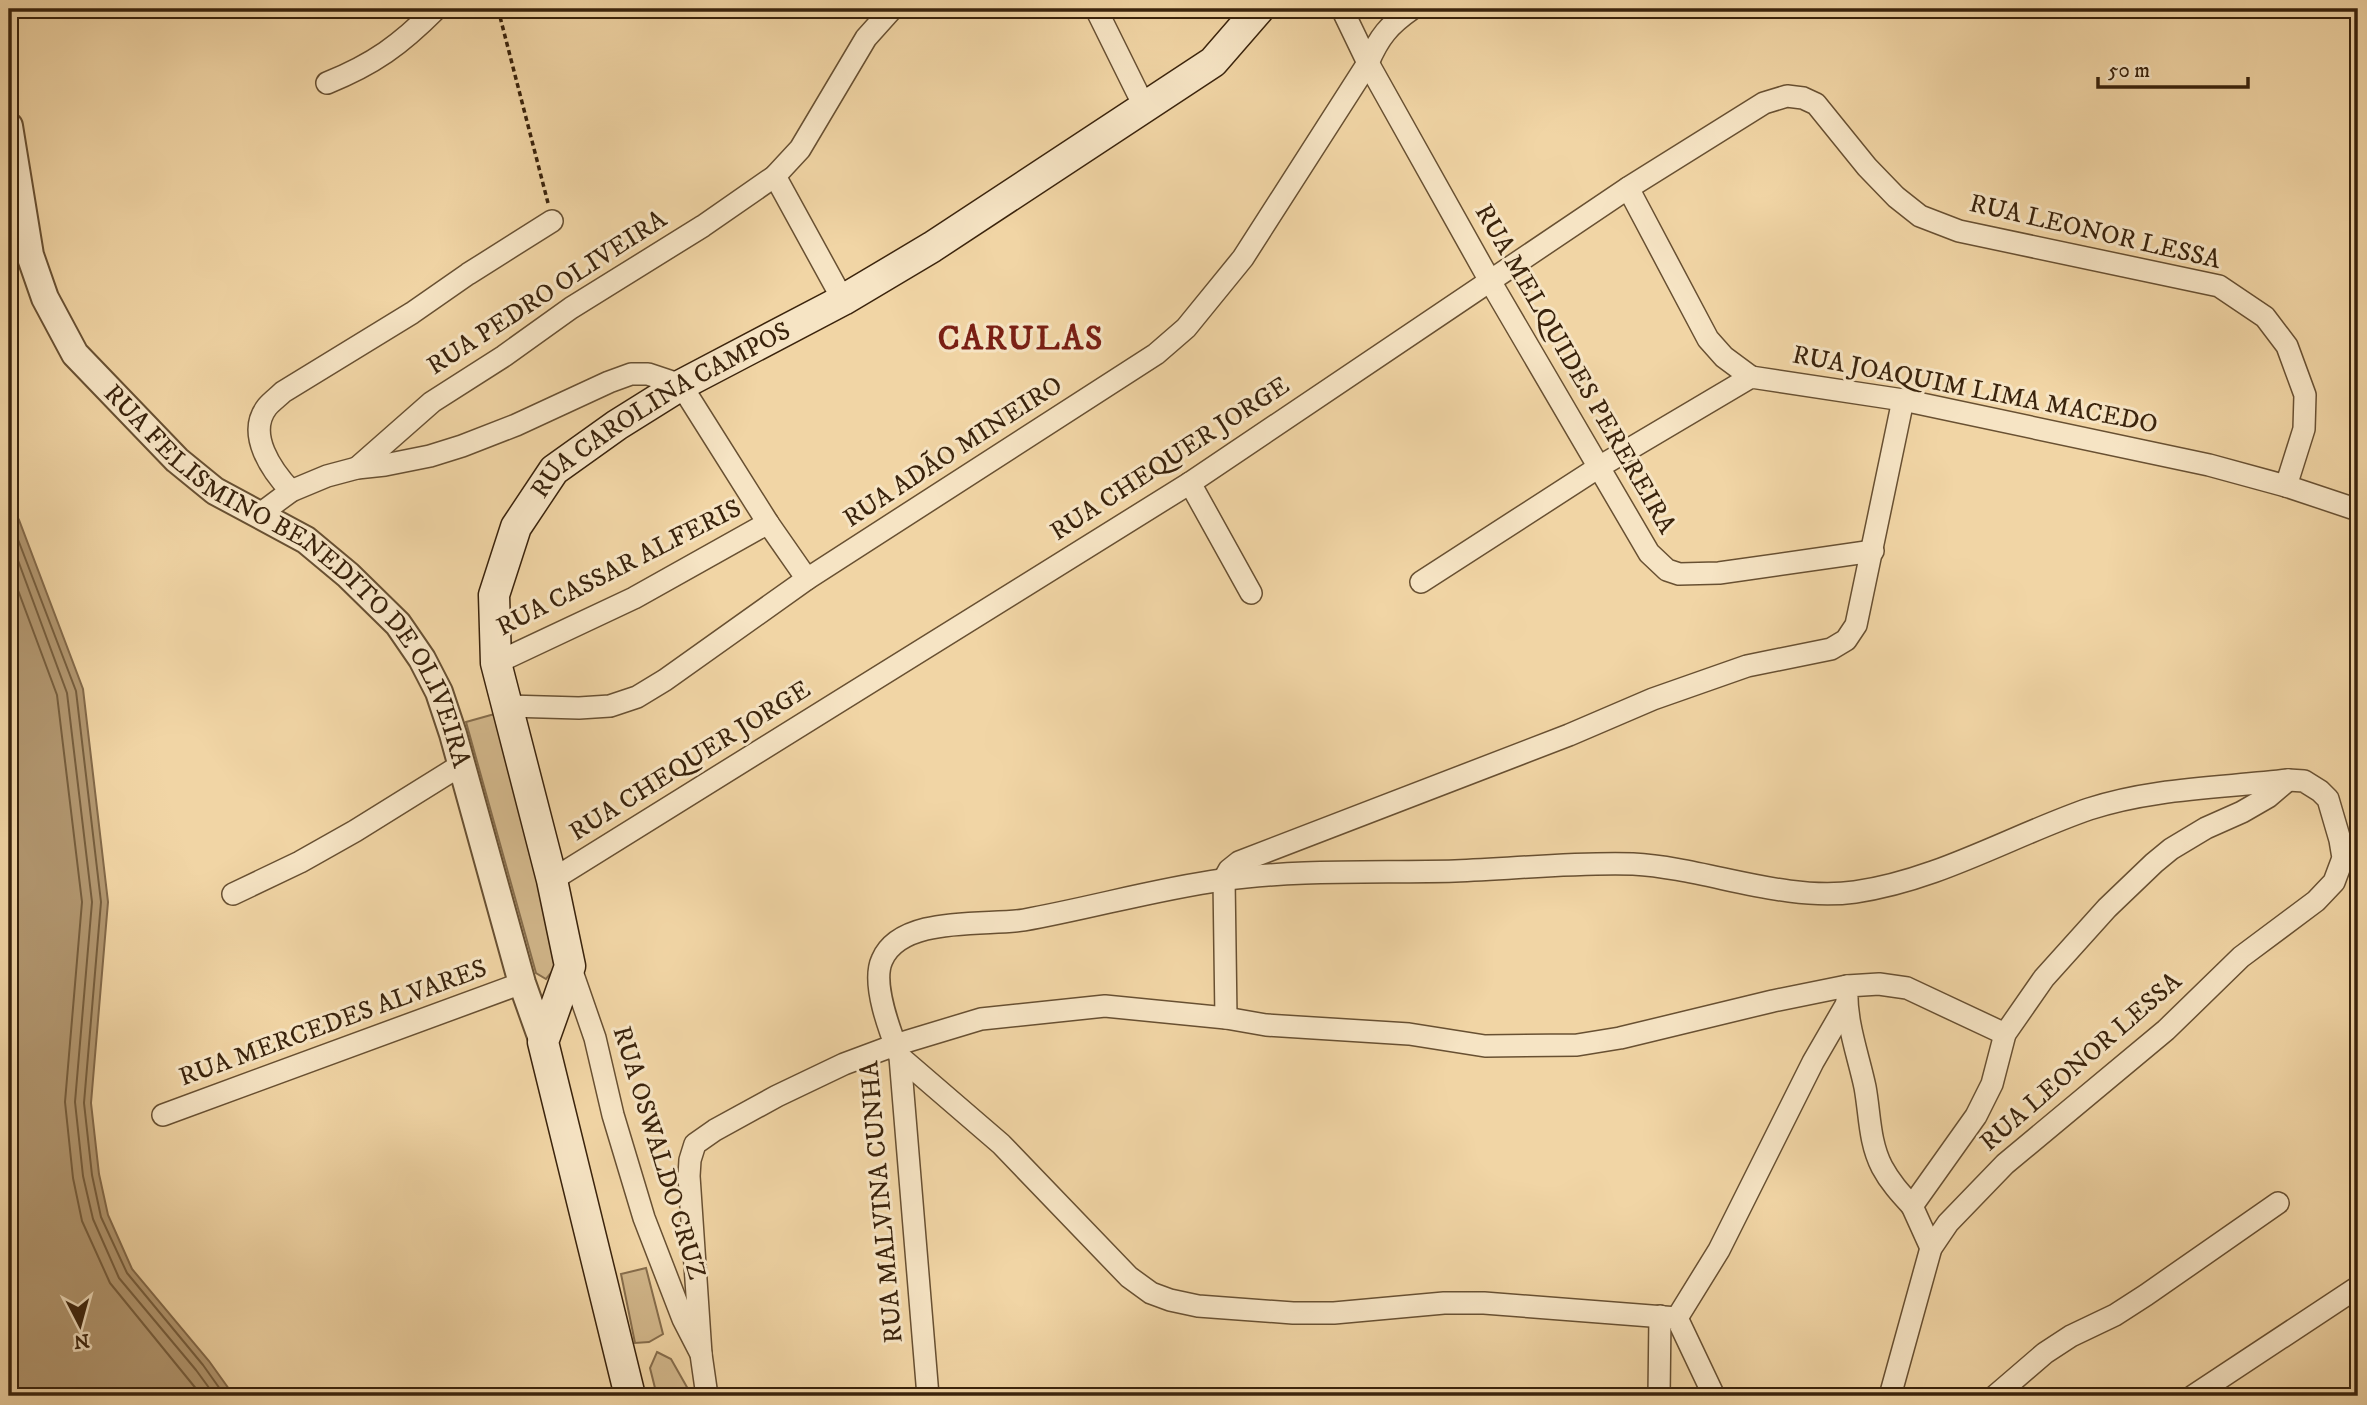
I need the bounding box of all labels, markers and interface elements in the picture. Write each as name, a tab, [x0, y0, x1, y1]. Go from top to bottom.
scale bar	[2098, 46, 2248, 90]
text: 50 m	[2108, 58, 2150, 84]
street label: RUA LEONOR LESSA	[1966, 187, 2224, 277]
street label: RUA MELQUIDES PEREREIRA	[1467, 198, 1683, 540]
street label: RUA PEDRO OLIVEIRA	[421, 203, 673, 383]
street label: RUA CAROLINA CAMPOS	[523, 314, 796, 505]
district label: CARULAS	[938, 319, 1104, 360]
street label: RUA JOAQUIM LIMA MACEDO	[1790, 338, 2160, 442]
street label: RUA ADÃO MINEIRO	[837, 368, 1069, 535]
street label: RUA CHEQUER JORGE	[1044, 369, 1296, 549]
street label: RUA FELISMINO BENEDITO DE OLIVEIRA	[97, 377, 478, 772]
street label: RUA CASSAR ALFERIS	[491, 492, 747, 644]
street label: RUA CHEQUER JORGE	[563, 673, 817, 849]
street label: RUA MERCEDES ALVARES	[175, 952, 491, 1094]
street label: RUA LEONOR LESSA	[1973, 965, 2189, 1159]
street label: RUA OSWALDO CRUZ	[605, 1022, 713, 1284]
street label: RUA MALVINA CUNHA	[853, 1059, 911, 1344]
north arrow	[46, 1290, 116, 1360]
text: N	[72, 1328, 91, 1353]

